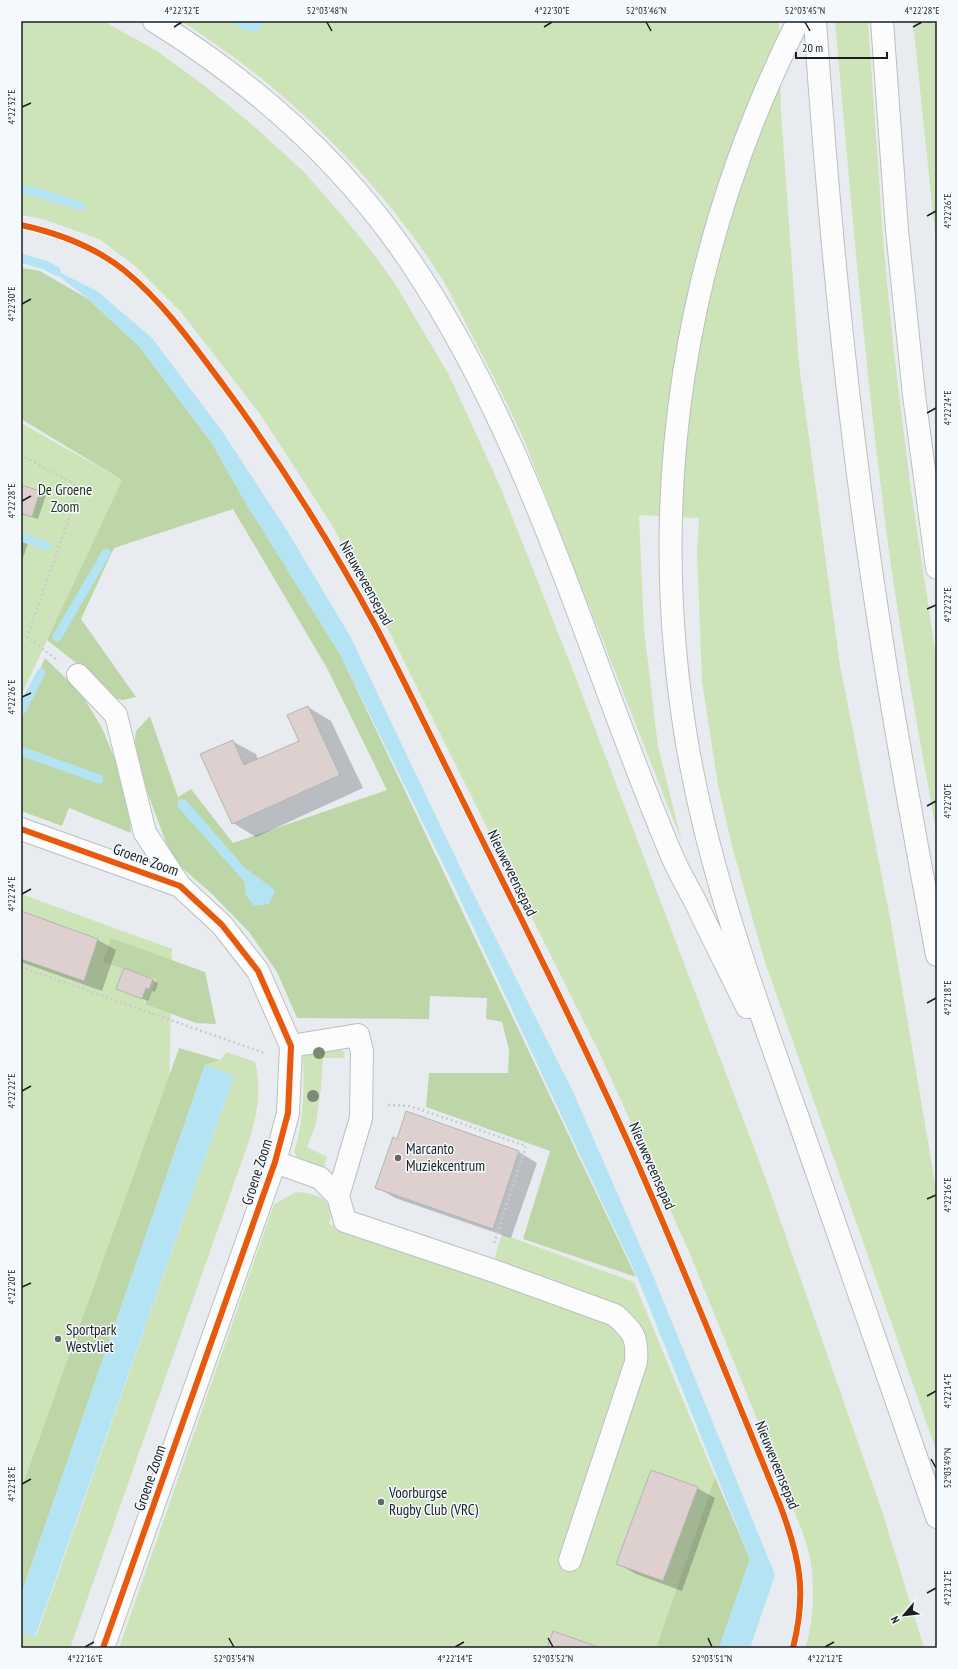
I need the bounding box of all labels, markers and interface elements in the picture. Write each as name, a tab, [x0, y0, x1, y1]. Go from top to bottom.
text: 4°22'32"E	[165, 4, 199, 17]
text: 52°03'48"N	[307, 4, 347, 17]
text: 4°22'30"E	[535, 4, 569, 17]
text: 52°03'46"N	[626, 4, 666, 17]
text: 52°03'45"N	[785, 4, 825, 17]
text: 4°22'28"E	[905, 4, 939, 17]
scale bar	[796, 34, 887, 60]
text: 20 m	[802, 40, 823, 55]
text: 4°22'32"E	[5, 90, 18, 124]
text: 4°22'26"E	[941, 194, 954, 228]
text: 4°22'30"E	[5, 287, 18, 321]
text: 4°22'24"E	[941, 391, 954, 425]
park label: De Groene Zoom	[38, 480, 92, 516]
text: 4°22'28"E	[5, 484, 18, 518]
street label: Nieuweveensepad	[335, 537, 397, 628]
text: 4°22'22"E	[941, 588, 954, 622]
text: 4°22'26"E	[5, 680, 18, 714]
text: 4°22'20"E	[941, 784, 954, 818]
street label: Nieuweveensepad	[483, 827, 542, 919]
street label: Groene Zoom	[111, 839, 182, 880]
text: 4°22'24"E	[5, 877, 18, 911]
text: 4°22'18"E	[941, 981, 954, 1015]
text: 4°22'22"E	[5, 1074, 18, 1108]
street label: Nieuweveensepad	[625, 1119, 680, 1212]
street label: Groene Zoom	[237, 1136, 276, 1207]
place label: Marcanto Muziekcentrum	[406, 1139, 485, 1175]
marker: Marcanto Muziekcentrum	[393, 1153, 403, 1163]
text: 4°22'16"E	[941, 1178, 954, 1212]
text: 4°22'20"E	[5, 1270, 18, 1304]
place label: Sportpark Westvliet	[66, 1320, 117, 1356]
marker: Sportpark Westvliet	[53, 1334, 63, 1344]
text: 4°22'14"E	[941, 1374, 954, 1408]
street label: Nieuweveensepad	[751, 1418, 804, 1512]
street label: Groene Zoom	[129, 1442, 170, 1513]
text: 52°03'49"N	[941, 1448, 954, 1488]
text: 4°22'18"E	[5, 1467, 18, 1501]
place label: Voorburgse Rugby Club (VRC)	[388, 1483, 479, 1519]
marker: Voorburgse Rugby Club (VRC)	[376, 1497, 386, 1507]
text: 4°22'12"E	[941, 1571, 954, 1605]
north arrow	[884, 1595, 924, 1635]
text: N	[888, 1614, 903, 1626]
text: 4°22'16"E	[68, 1652, 102, 1665]
text: 52°03'54"N	[214, 1652, 254, 1665]
text: 4°22'14"E	[438, 1652, 472, 1665]
text: 52°03'52"N	[533, 1652, 573, 1665]
text: 52°03'51"N	[692, 1652, 732, 1665]
text: 4°22'12"E	[808, 1652, 842, 1665]

